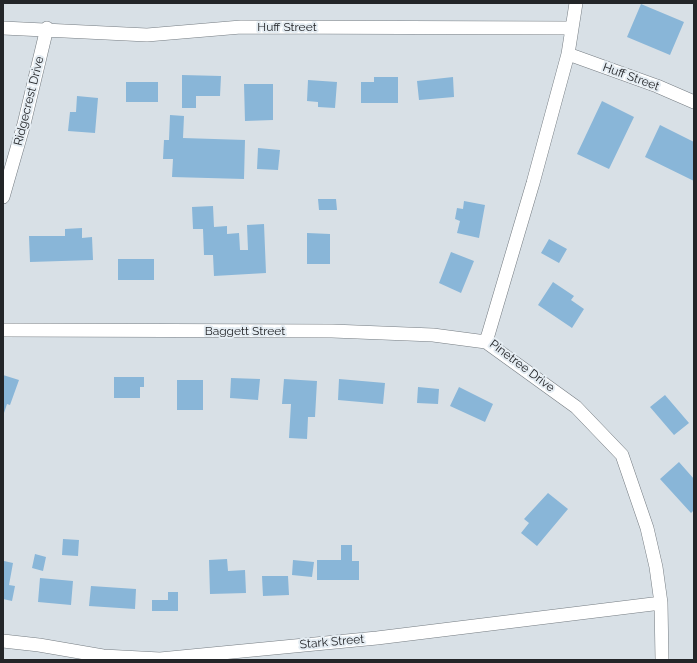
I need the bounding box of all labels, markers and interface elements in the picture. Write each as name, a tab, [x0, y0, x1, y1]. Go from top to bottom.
street label: Huff Street	[257, 20, 317, 34]
street label: Ridgecrest Drive	[11, 55, 47, 147]
street label: Huff Street	[601, 60, 661, 94]
street label: Baggett Street	[205, 324, 285, 338]
street label: Pinetree Drive	[487, 337, 557, 395]
street label: Stark Street	[299, 632, 365, 652]

